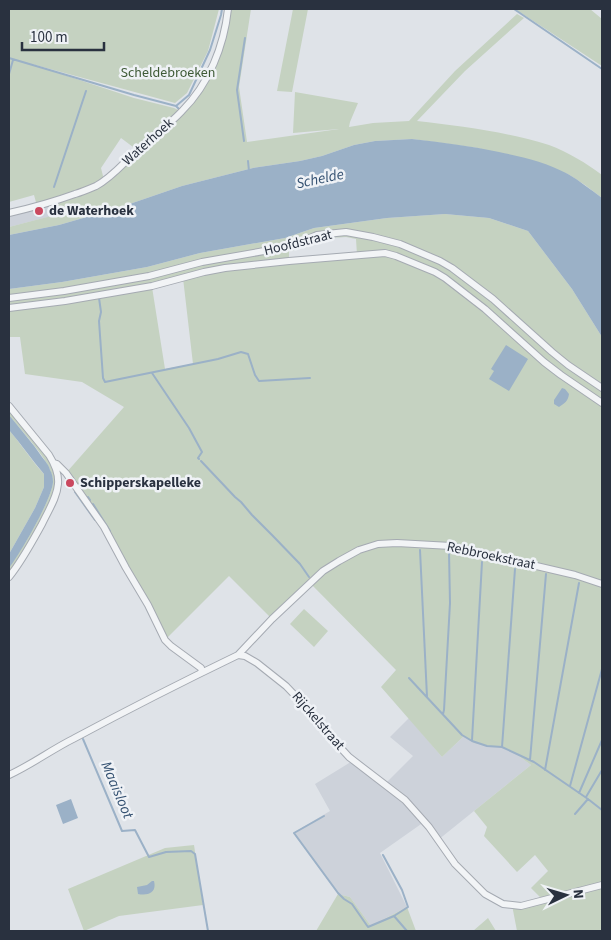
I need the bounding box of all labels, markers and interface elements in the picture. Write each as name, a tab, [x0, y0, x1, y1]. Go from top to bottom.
scale bar	[22, 20, 105, 52]
text: 100 m	[30, 27, 68, 48]
park label: Scheldebroeken	[121, 63, 215, 83]
street label: Waterhoek	[118, 113, 178, 171]
water label: Schelde	[294, 164, 346, 194]
place label: de Waterhoek	[49, 201, 134, 221]
marker: de Waterhoek	[33, 205, 45, 217]
street label: Hoofdstraat	[262, 225, 334, 261]
place label: Schipperskapelleke	[80, 473, 201, 493]
marker: Schipperskapelleke	[64, 477, 76, 489]
street label: Rebbroekstraat	[445, 537, 537, 575]
street label: Rijckelstraat	[287, 687, 349, 755]
water label: Maaisloot	[96, 758, 139, 823]
north arrow	[541, 870, 591, 920]
text: N	[568, 888, 588, 899]

